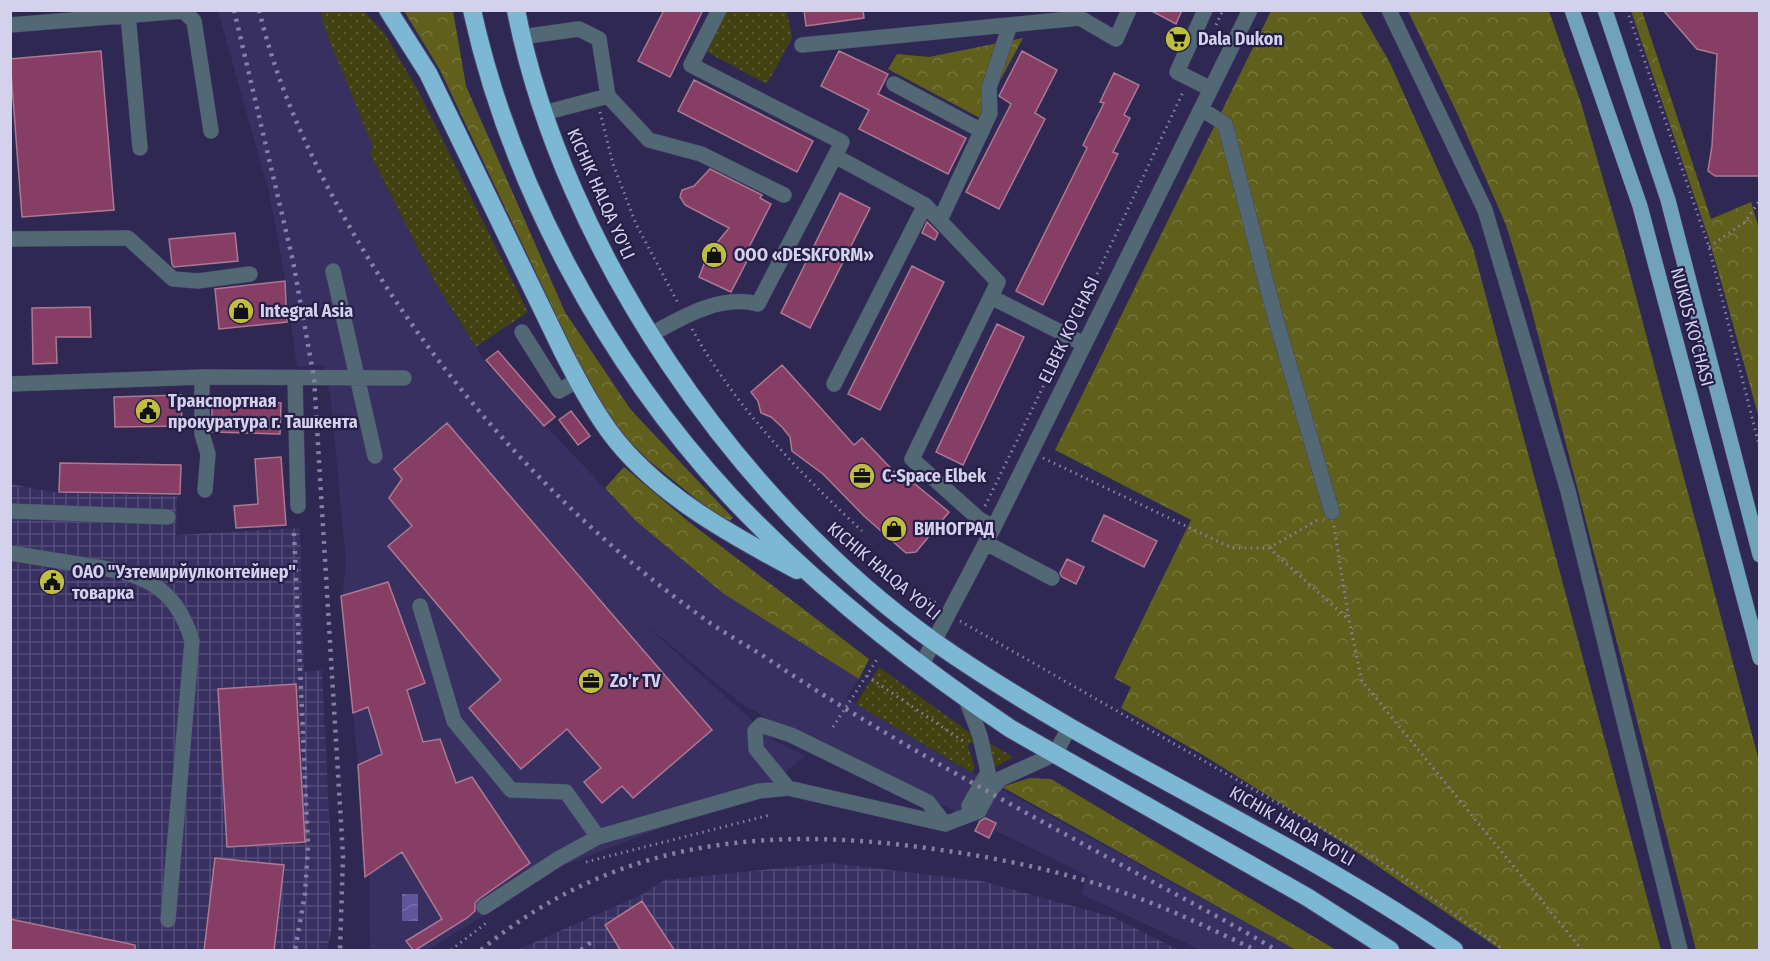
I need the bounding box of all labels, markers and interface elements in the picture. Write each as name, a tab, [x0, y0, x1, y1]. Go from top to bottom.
supermarket icon: Dala Dukon	[1163, 24, 1193, 54]
place label: Dala Dukon	[1198, 28, 1283, 50]
street label: KICHIK HALQA YO'LI	[562, 125, 640, 263]
shop icon: ООО «DESKFORM»	[699, 240, 729, 270]
place label: ООО «DESKFORM»	[734, 244, 874, 266]
street label: NUKUS KO'CHASI	[1666, 265, 1718, 389]
street label: ELBEK KO'CHASI	[1034, 273, 1104, 387]
shop icon: Integral Asia	[226, 296, 256, 326]
place label: Integral Asia	[260, 300, 353, 322]
place label: Транспортная прокуратура г. Ташкента	[168, 390, 358, 433]
public building icon: Транспортная прокуратура г. Ташкента	[133, 396, 163, 426]
office icon: C-Space Elbek	[847, 461, 877, 491]
place label: C-Space Elbek	[882, 465, 987, 487]
shop icon: ВИНОГРАД	[879, 514, 909, 544]
street label: KICHIK HALQA YO'LI	[823, 517, 945, 625]
place label: ВИНОГРАД	[914, 518, 995, 540]
place label: ОАО "Узтемирйулконтейнер" товарка	[72, 561, 296, 604]
public building icon: ОАО "Узтемирйулконтейнер" товарка	[37, 567, 67, 597]
office icon: Zo'r TV	[576, 666, 606, 696]
place label: Zo'r TV	[610, 670, 661, 692]
street label: KICHIK HALQA YO'LI	[1225, 781, 1359, 871]

